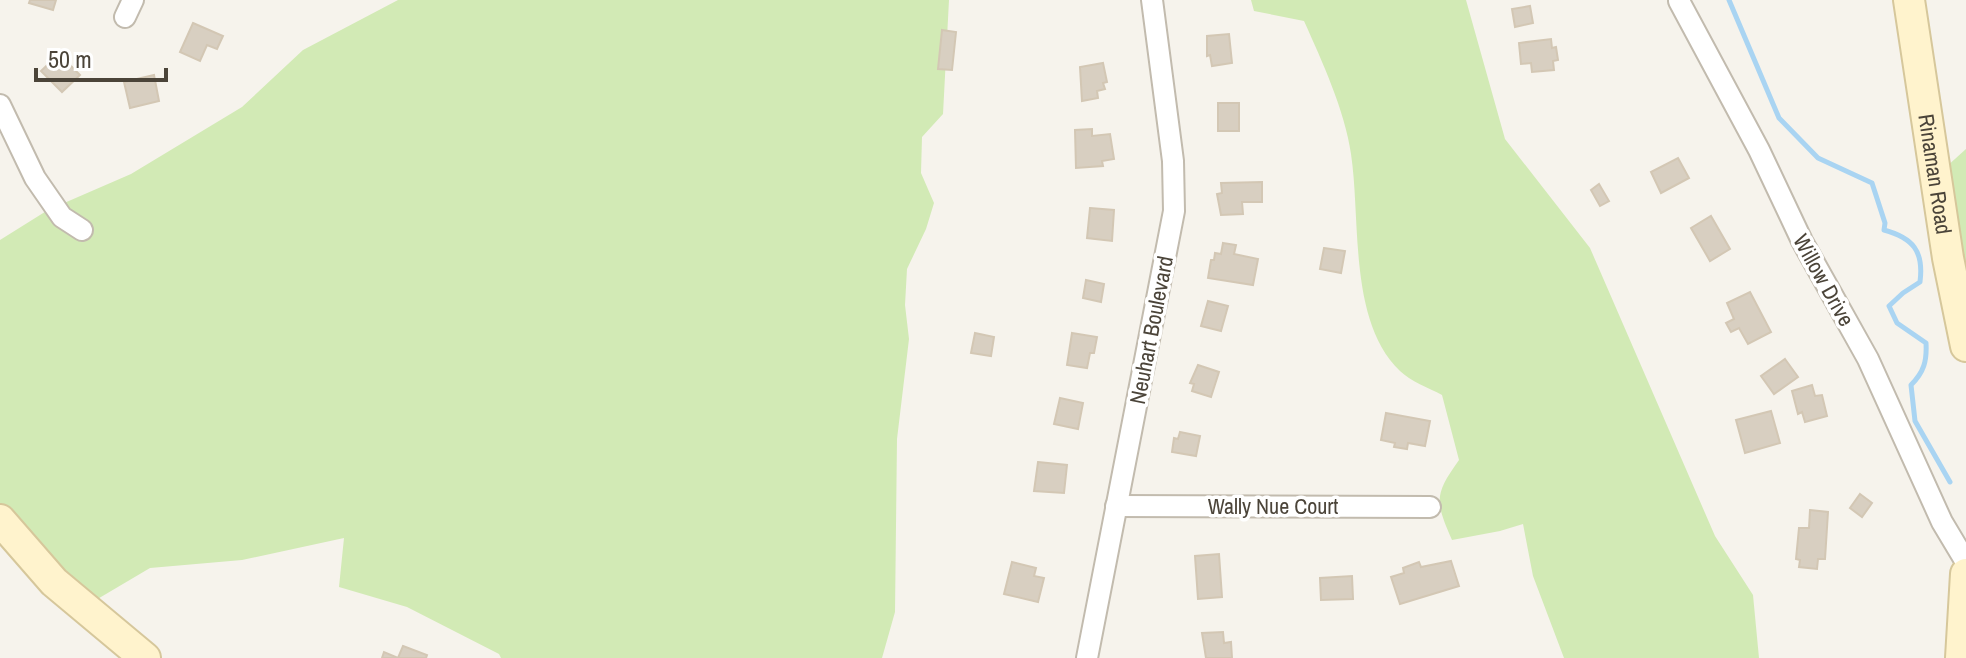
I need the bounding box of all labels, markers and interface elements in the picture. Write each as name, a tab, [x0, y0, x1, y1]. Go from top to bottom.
scale bar	[36, 32, 166, 82]
text: 50 m	[48, 43, 92, 75]
street label: Rinaman Road	[1911, 112, 1959, 236]
street label: Willow Drive	[1786, 228, 1862, 332]
street label: Neuhart Boulevard	[1122, 253, 1180, 407]
street label: Wally Nue Court	[1208, 491, 1338, 521]

